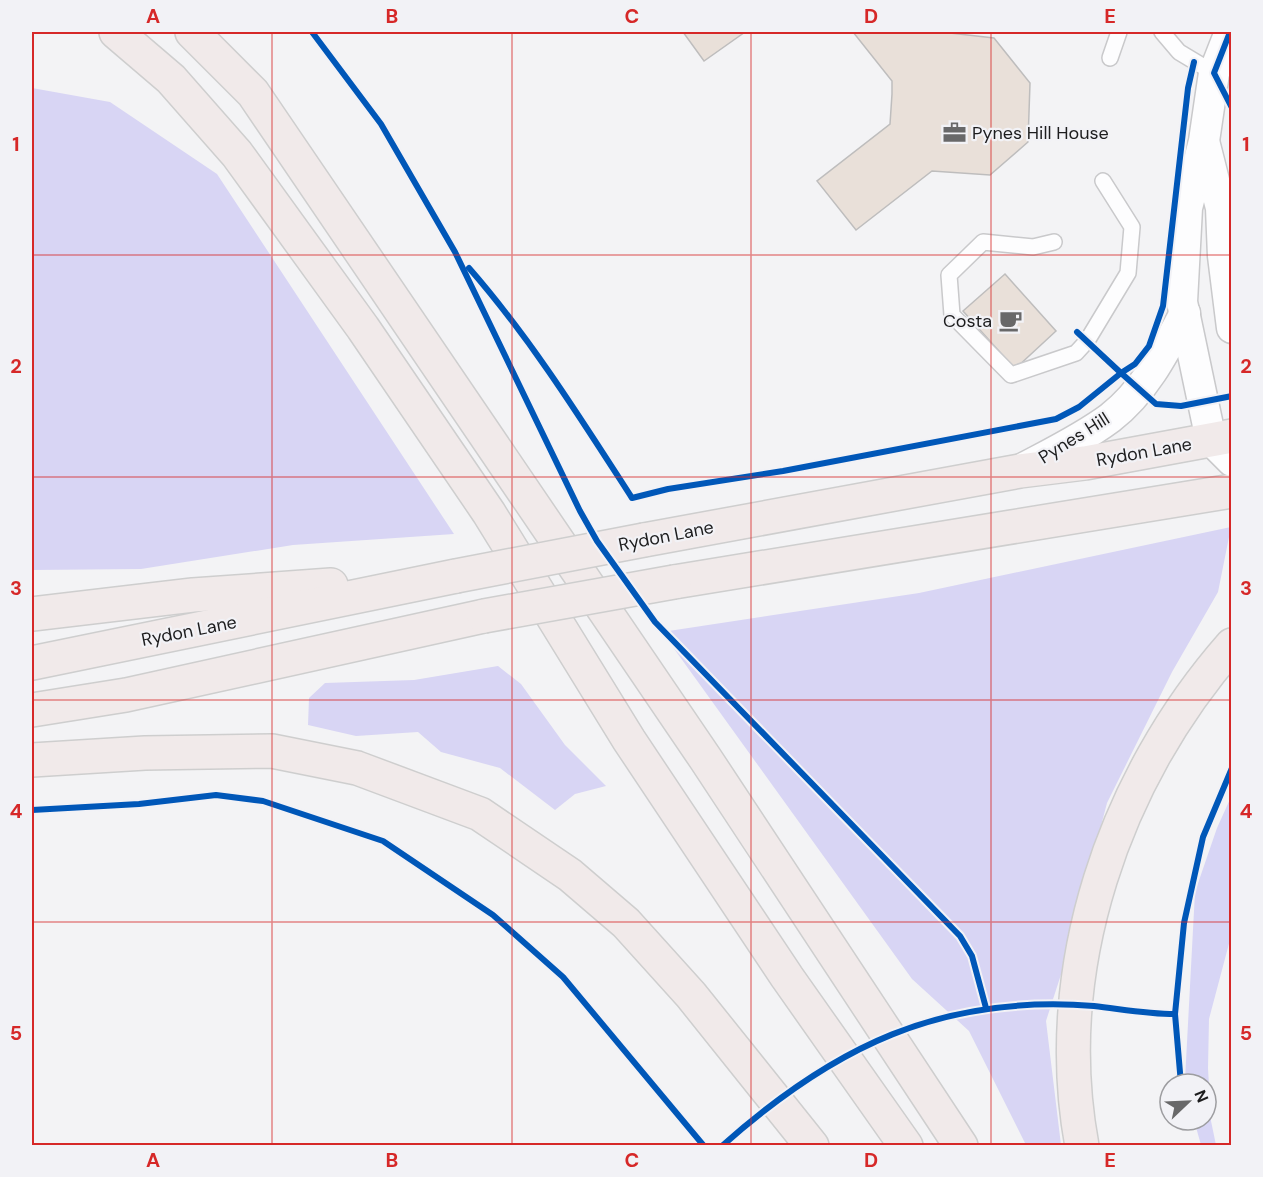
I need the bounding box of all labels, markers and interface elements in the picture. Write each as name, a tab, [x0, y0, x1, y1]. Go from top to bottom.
text: A	[146, 3, 160, 29]
text: B	[386, 3, 398, 29]
text: C	[625, 3, 639, 29]
text: D	[864, 3, 878, 29]
text: E	[1104, 3, 1116, 29]
office icon: Pynes Hill House	[941, 120, 967, 146]
place label: Pynes Hill House	[972, 121, 1109, 145]
text: 1	[12, 131, 20, 157]
text: 1	[1242, 131, 1250, 157]
cafe icon: Costa	[997, 308, 1023, 334]
place label: Costa	[943, 309, 992, 333]
text: 2	[10, 353, 22, 379]
text: 2	[1240, 353, 1252, 379]
street label: Pynes Hill	[1034, 407, 1114, 469]
street label: Rydon Lane	[1094, 432, 1194, 472]
street label: Rydon Lane	[616, 515, 716, 557]
text: 3	[10, 575, 22, 601]
text: 3	[1240, 575, 1252, 601]
street label: Rydon Lane	[139, 610, 239, 652]
text: 4	[10, 798, 23, 824]
text: 4	[1240, 798, 1253, 824]
text: 5	[10, 1020, 22, 1046]
text: 5	[1240, 1020, 1252, 1046]
north arrow	[1158, 1072, 1218, 1132]
text: N	[1189, 1087, 1213, 1106]
text: A	[146, 1147, 160, 1173]
text: B	[386, 1147, 398, 1173]
text: C	[625, 1147, 639, 1173]
text: D	[864, 1147, 878, 1173]
text: E	[1104, 1147, 1116, 1173]

